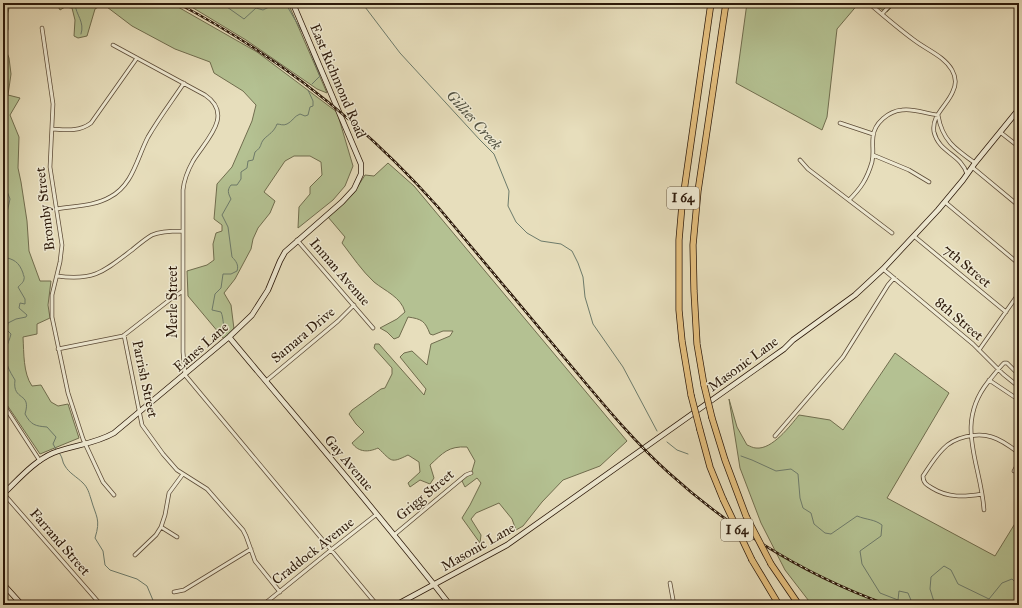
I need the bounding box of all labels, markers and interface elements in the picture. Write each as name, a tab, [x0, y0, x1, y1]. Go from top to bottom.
street label: East Richmond Road	[306, 21, 370, 141]
water label: Gillies Creek	[442, 86, 506, 154]
street label: Bromby Street	[31, 166, 59, 252]
road number: I 64	[667, 187, 699, 209]
street label: Inman Avenue	[306, 235, 374, 309]
street label: 7th Street	[939, 241, 995, 291]
street label: Merle Street	[164, 266, 181, 338]
street label: 8th Street	[931, 294, 987, 344]
street label: Samara Drive	[268, 303, 339, 367]
street label: Eanes Lane	[170, 318, 232, 375]
street label: Masonic Lane	[705, 333, 782, 395]
street label: Parrish Street	[129, 339, 162, 419]
street label: Gay Avenue	[321, 432, 377, 494]
street label: Grigg Street	[393, 466, 457, 524]
street label: Farrand Street	[26, 505, 94, 579]
street label: Craddock Avenue	[269, 514, 358, 588]
street label: Masonic Lane	[438, 519, 518, 575]
road number: I 64	[721, 519, 753, 541]

